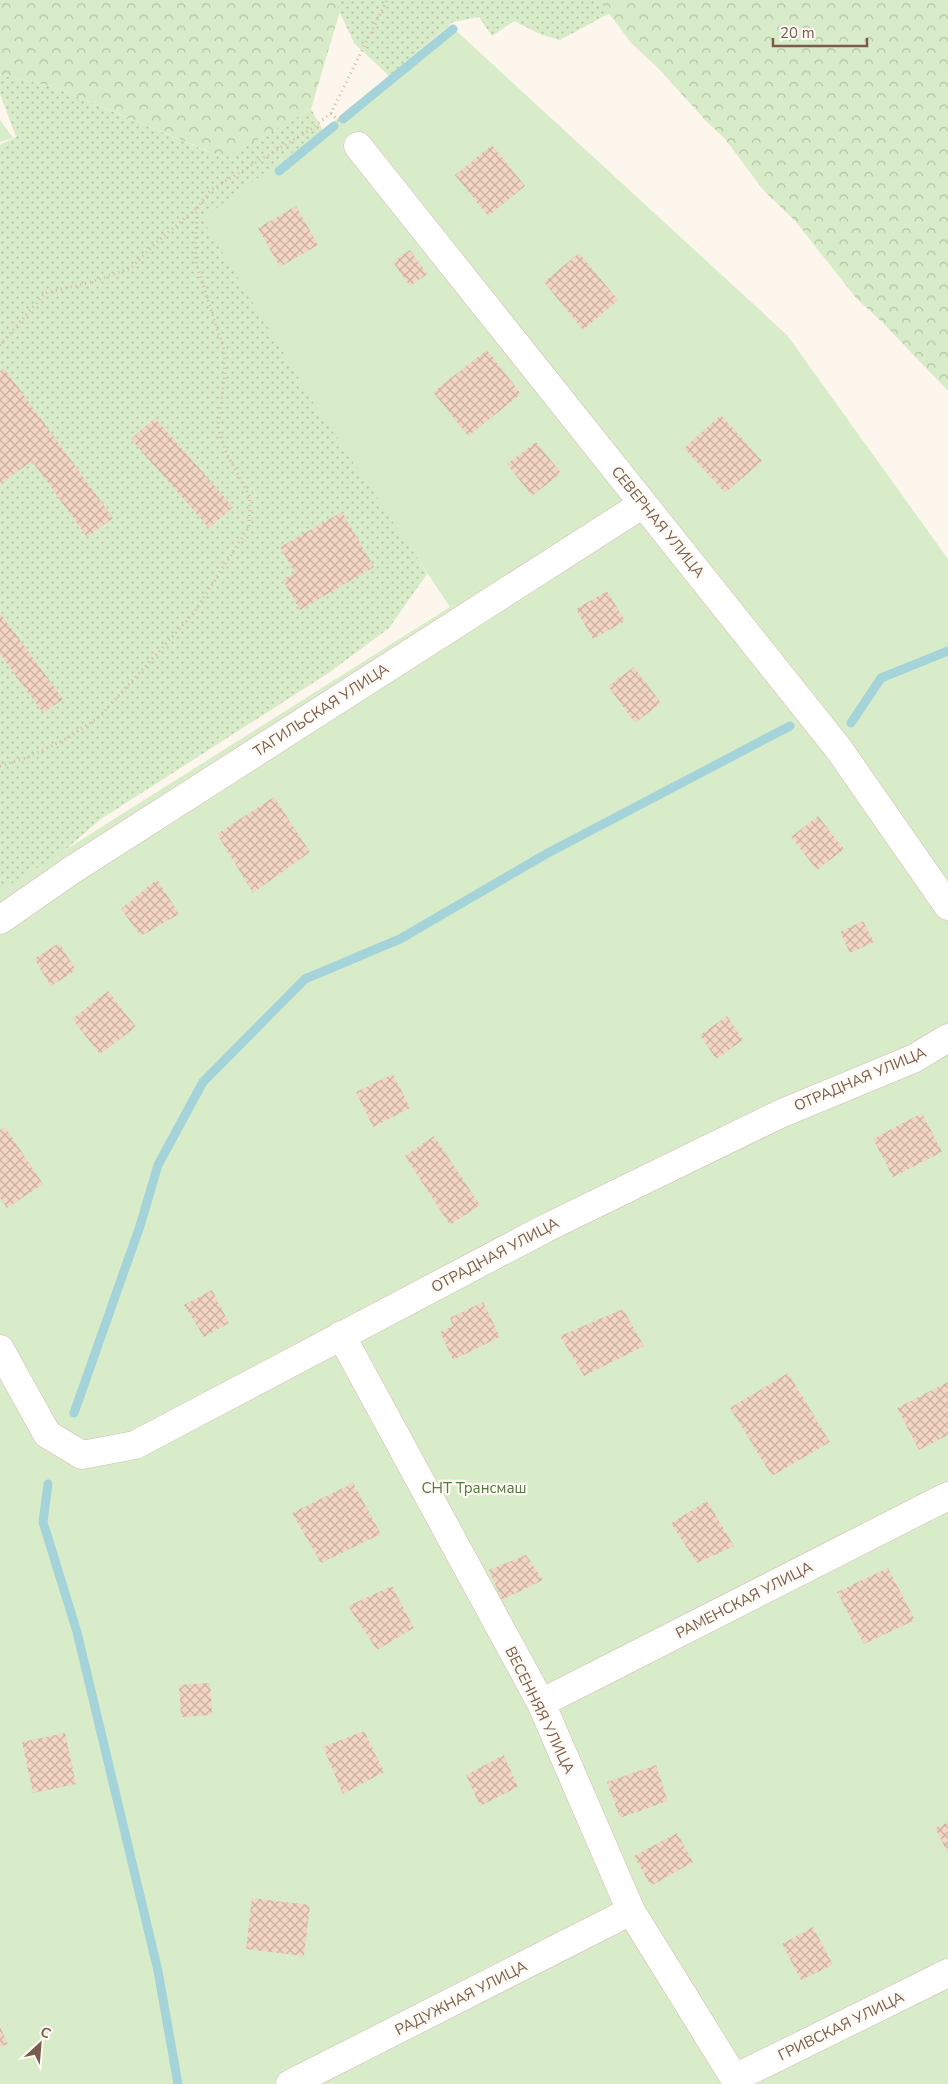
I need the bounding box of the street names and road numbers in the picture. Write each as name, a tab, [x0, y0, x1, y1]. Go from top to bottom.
street label: СЕВЕРНАЯ УЛИЦА	[607, 462, 709, 582]
street label: ТАГИЛЬСКАЯ УЛИЦА	[249, 659, 393, 761]
street label: ОТРАДНАЯ УЛИЦА	[791, 1042, 929, 1116]
street label: ОТРАДНАЯ УЛИЦА	[428, 1213, 562, 1297]
street label: РАМЕНСКАЯ УЛИЦА	[672, 1557, 816, 1643]
street label: ВЕСЕННЯЯ УЛИЦА	[501, 1643, 580, 1777]
street label: РАДУЖНАЯ УЛИЦА	[391, 1956, 531, 2040]
street label: ГРИВСКАЯ УЛИЦА	[775, 1987, 907, 2065]

